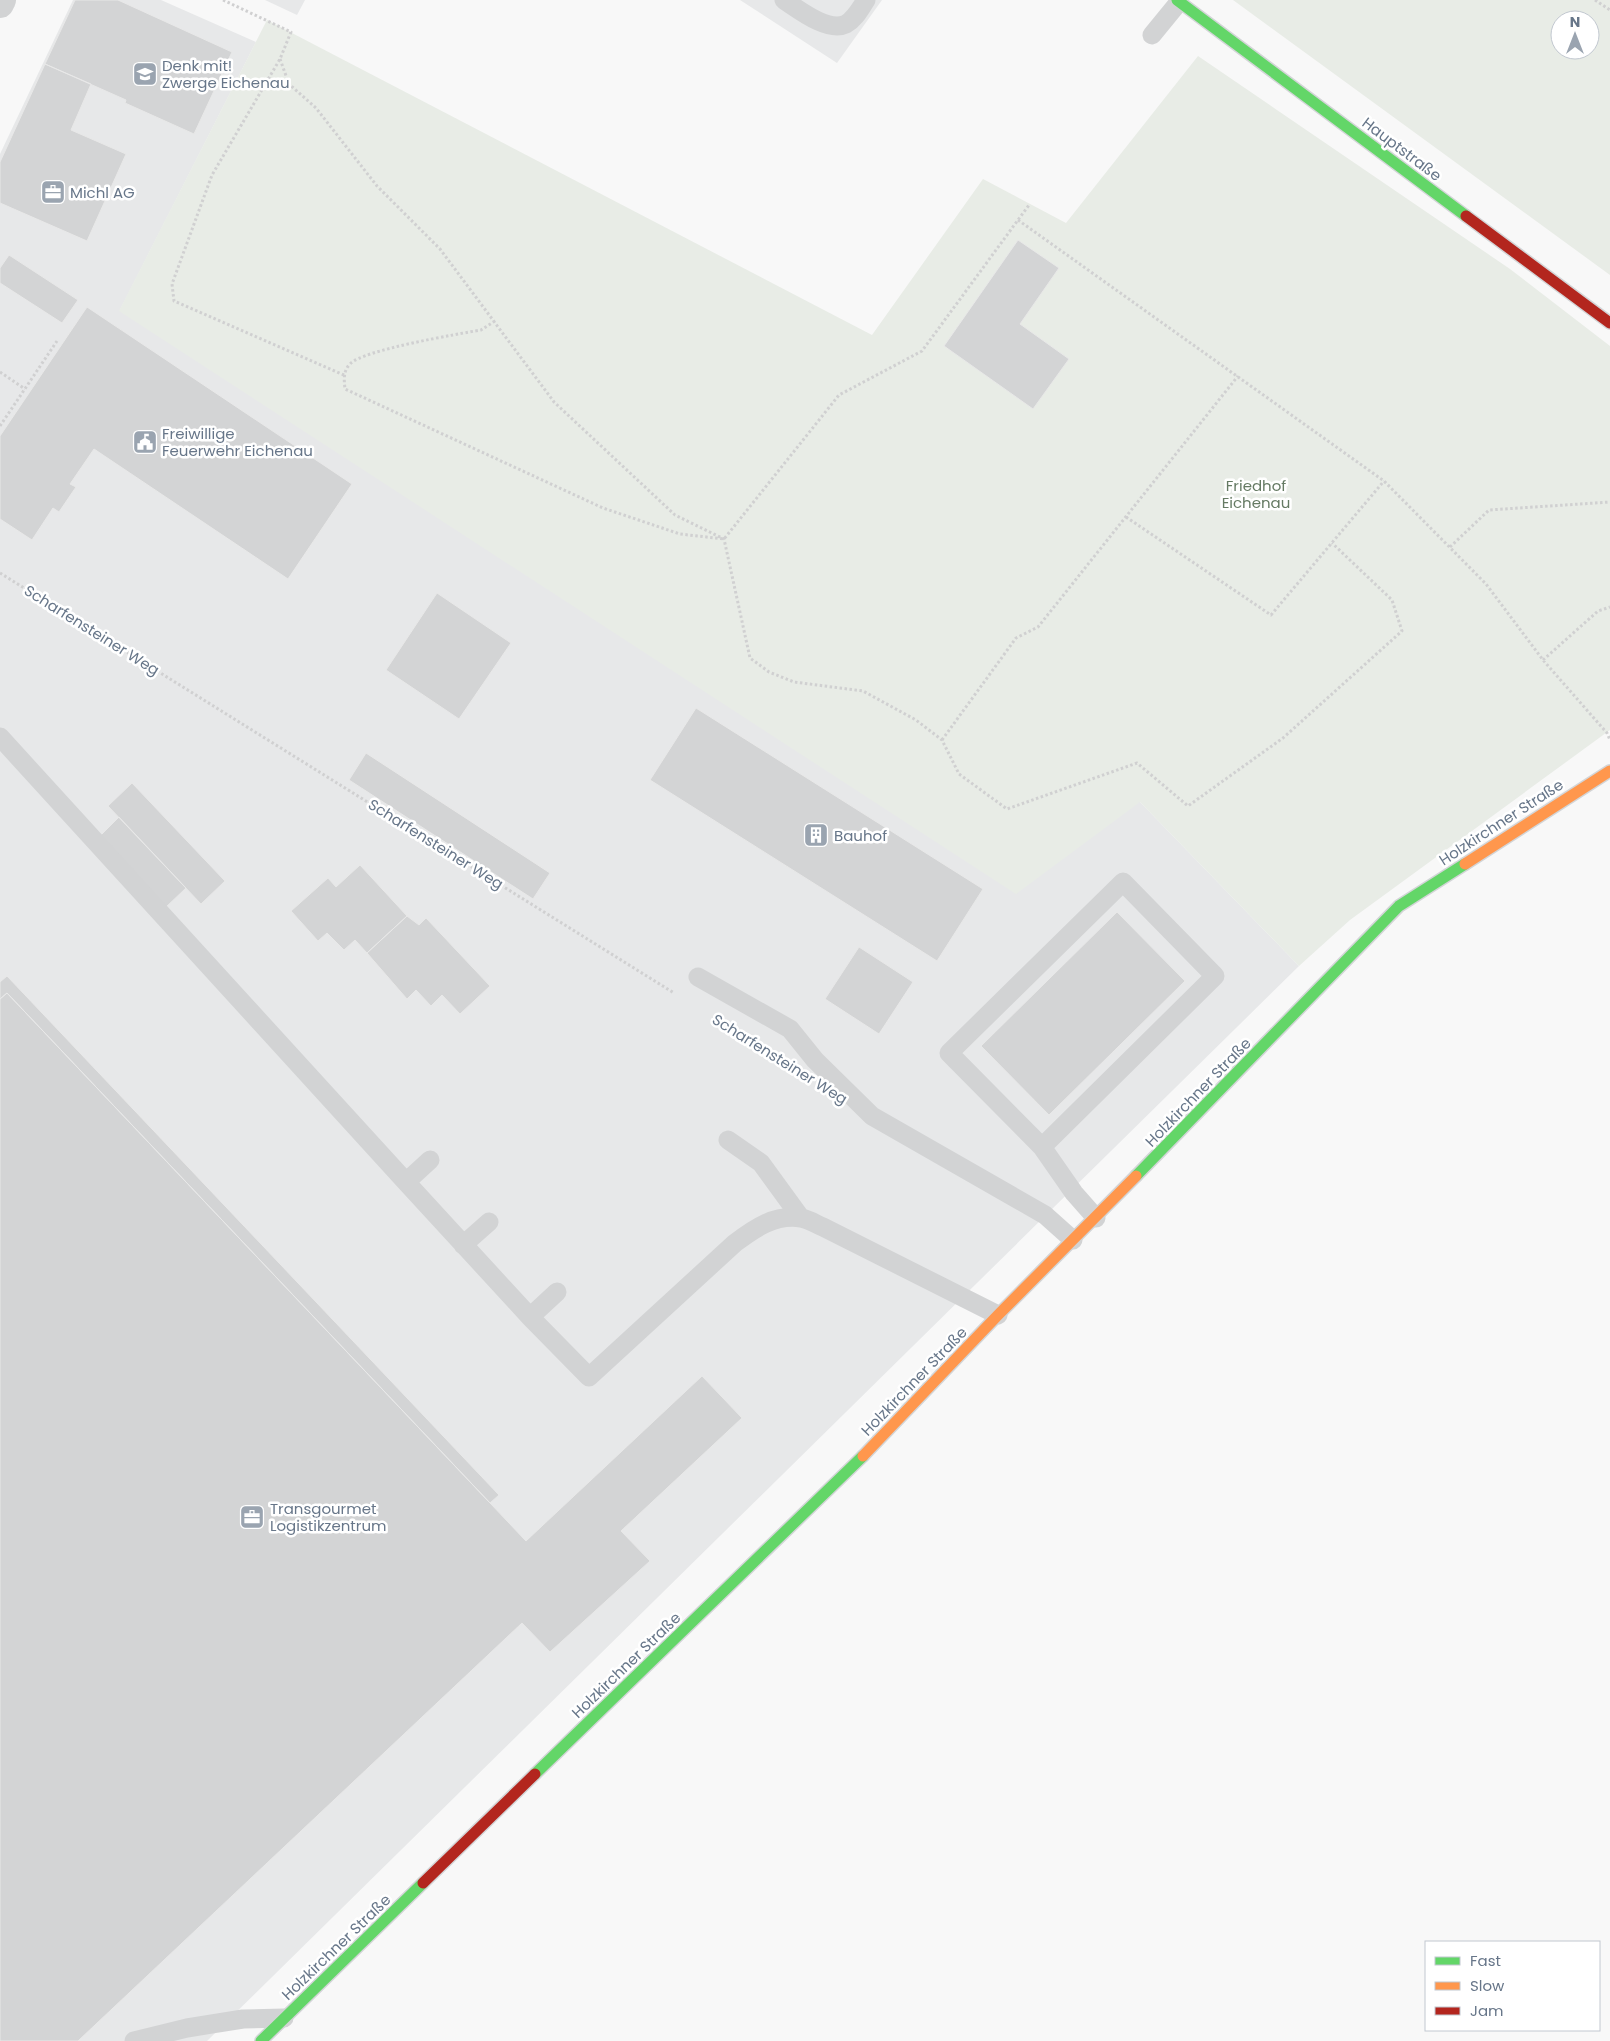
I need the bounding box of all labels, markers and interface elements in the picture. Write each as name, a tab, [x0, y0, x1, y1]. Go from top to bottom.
north arrow	[1550, 10, 1600, 60]
text: N	[1570, 12, 1580, 32]
place label: Denk mit! Zwerge Eichenau	[162, 55, 290, 93]
school or university icon: Denk mit! Zwerge Eichenau	[132, 61, 158, 87]
street label: Hauptstraße	[1358, 112, 1446, 186]
office icon: Michl AG	[40, 179, 66, 205]
place label: Michl AG	[70, 182, 135, 203]
place label: Freiwillige Feuerwehr Eichenau	[162, 423, 313, 461]
public building icon: Freiwillige Feuerwehr Eichenau	[132, 429, 158, 455]
park label: Friedhof Eichenau	[1222, 475, 1290, 513]
street label: Scharfensteiner Weg	[20, 580, 164, 680]
street label: Holzkirchner Straße	[1435, 774, 1567, 870]
street label: Scharfensteiner Weg	[364, 794, 508, 894]
building icon: Bauhof	[803, 822, 829, 848]
place label: Bauhof	[834, 825, 887, 846]
street label: Scharfensteiner Weg	[708, 1009, 852, 1109]
street label: Holzkirchner Straße	[1140, 1033, 1256, 1151]
street label: Holzkirchner Straße	[856, 1322, 972, 1440]
place label: Transgourmet Logistikzentrum	[270, 1498, 386, 1536]
office icon: Transgourmet Logistikzentrum	[239, 1504, 265, 1530]
street label: Holzkirchner Straße	[567, 1607, 685, 1723]
street label: Holzkirchner Straße	[277, 1889, 395, 2005]
legend	[1425, 1941, 1600, 2031]
text: Fast	[1470, 1950, 1501, 1971]
text: Slow	[1470, 1975, 1505, 1996]
text: Jam	[1470, 2000, 1504, 2021]

